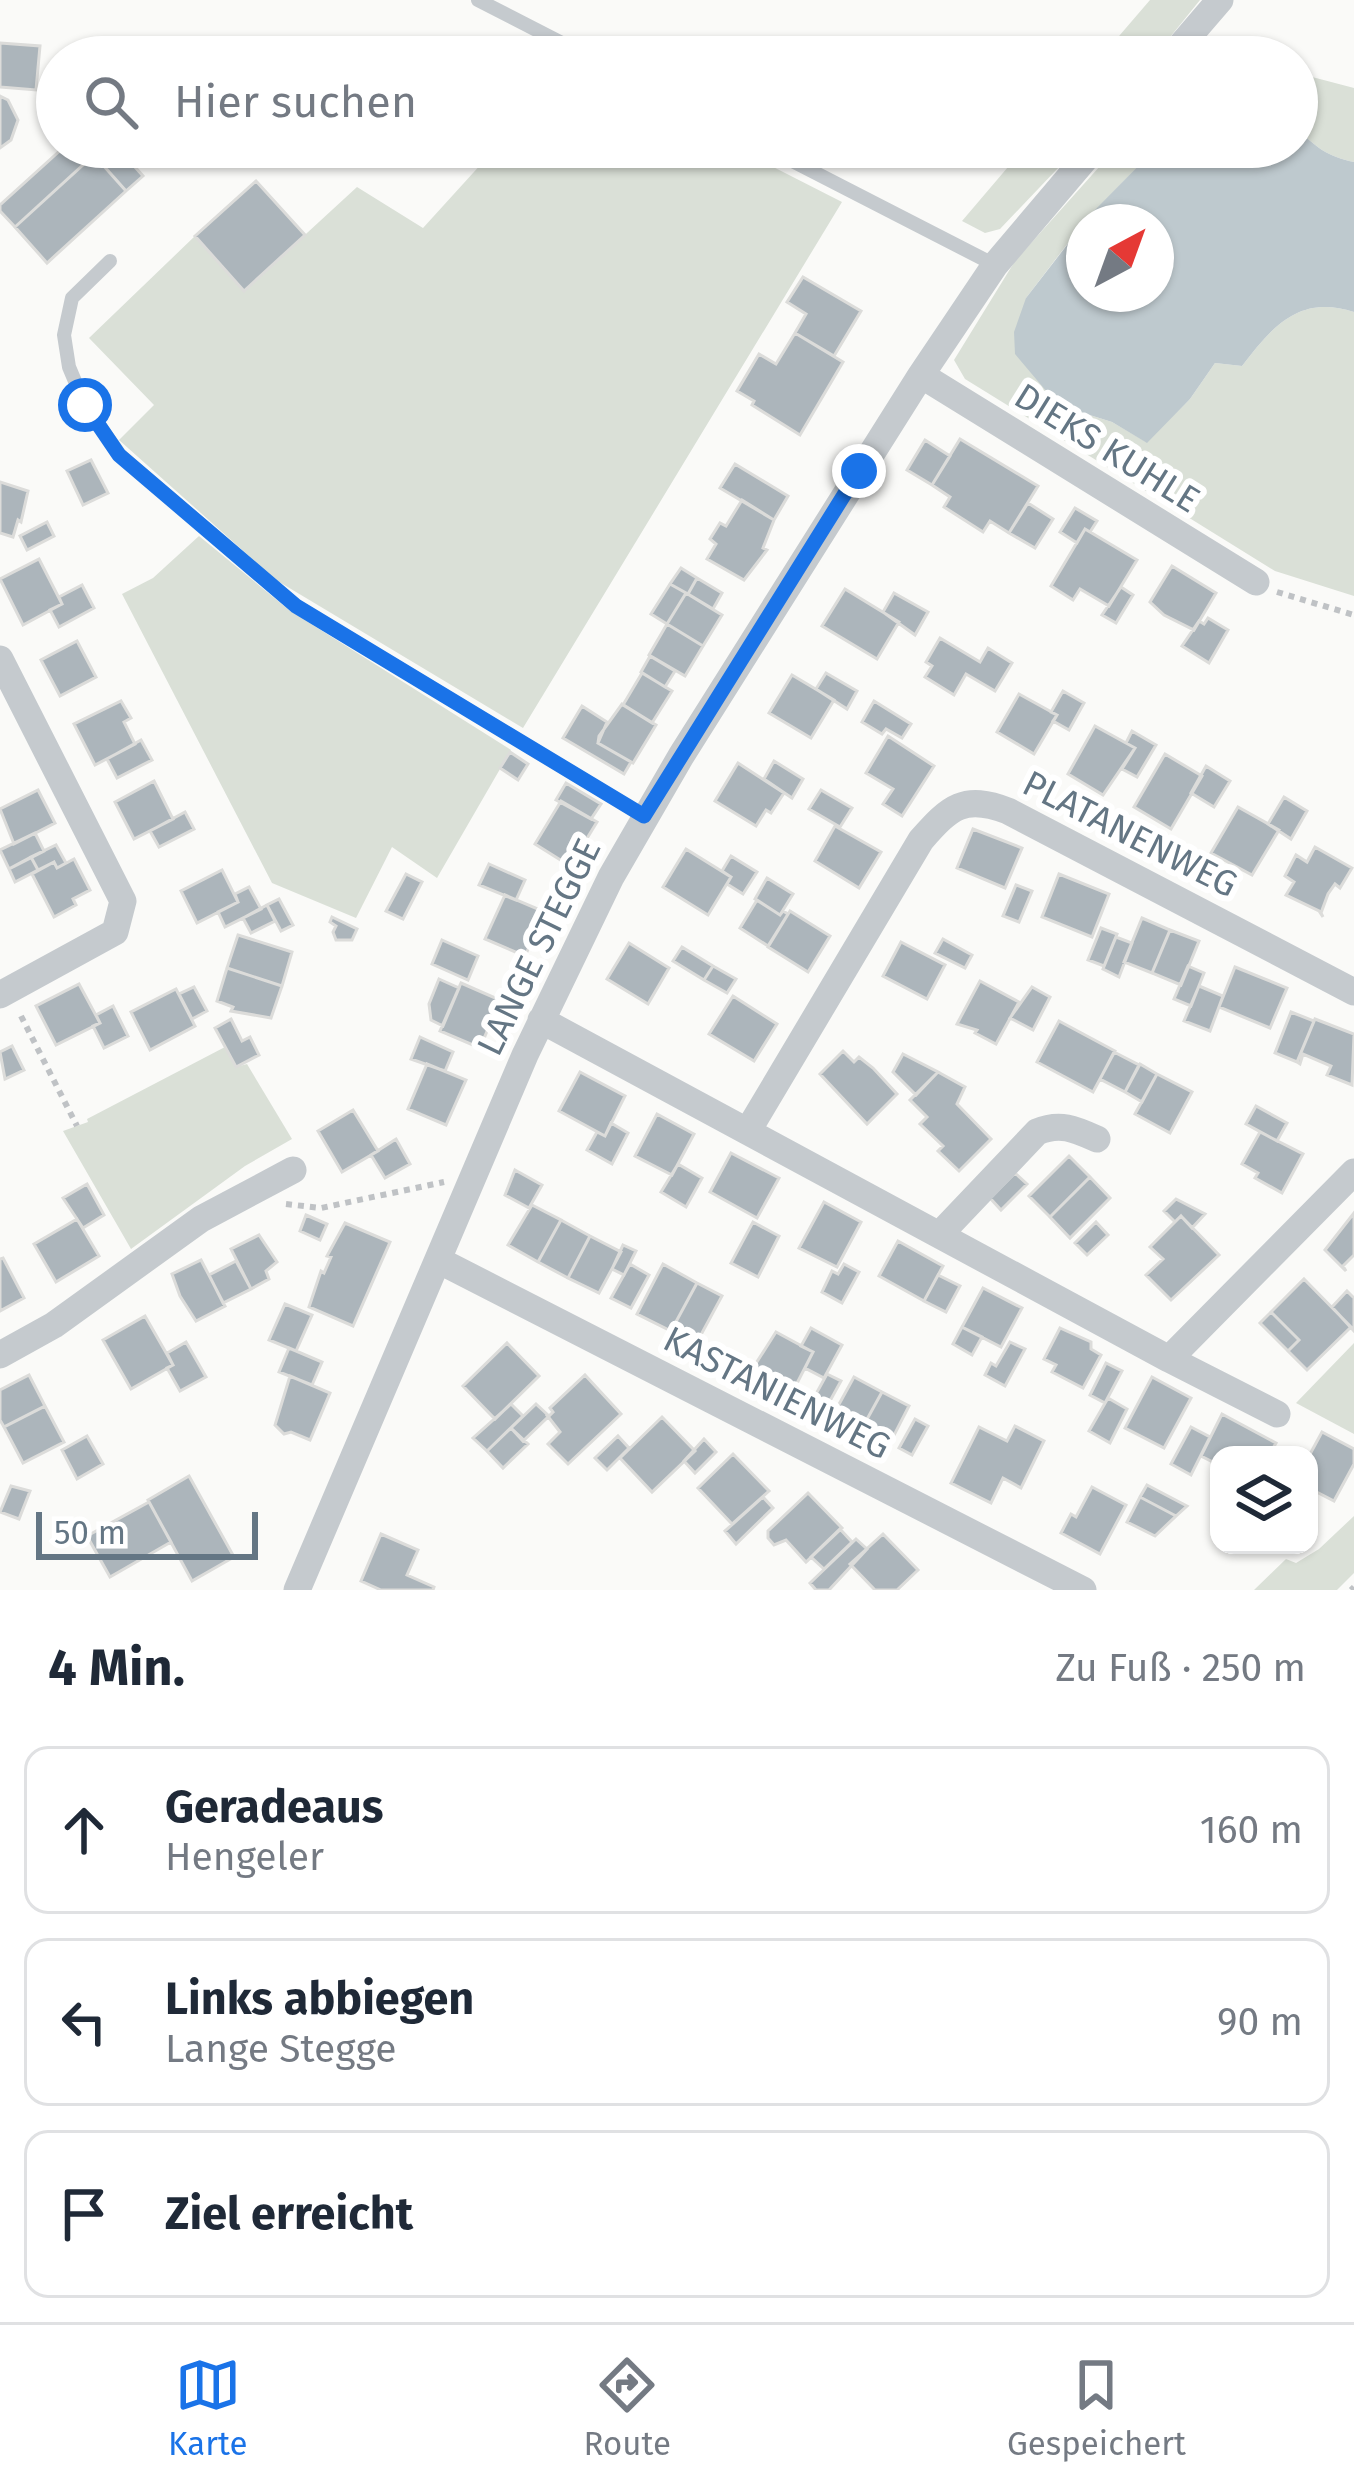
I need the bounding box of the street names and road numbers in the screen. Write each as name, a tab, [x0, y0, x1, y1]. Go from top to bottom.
street label: DIEKS KUHLE	[1006, 374, 1208, 522]
street label: PLATANENWEG	[1015, 761, 1245, 907]
street label: LANGE STEGGE	[468, 831, 610, 1063]
street label: KASTANIENWEG	[656, 1317, 898, 1469]

